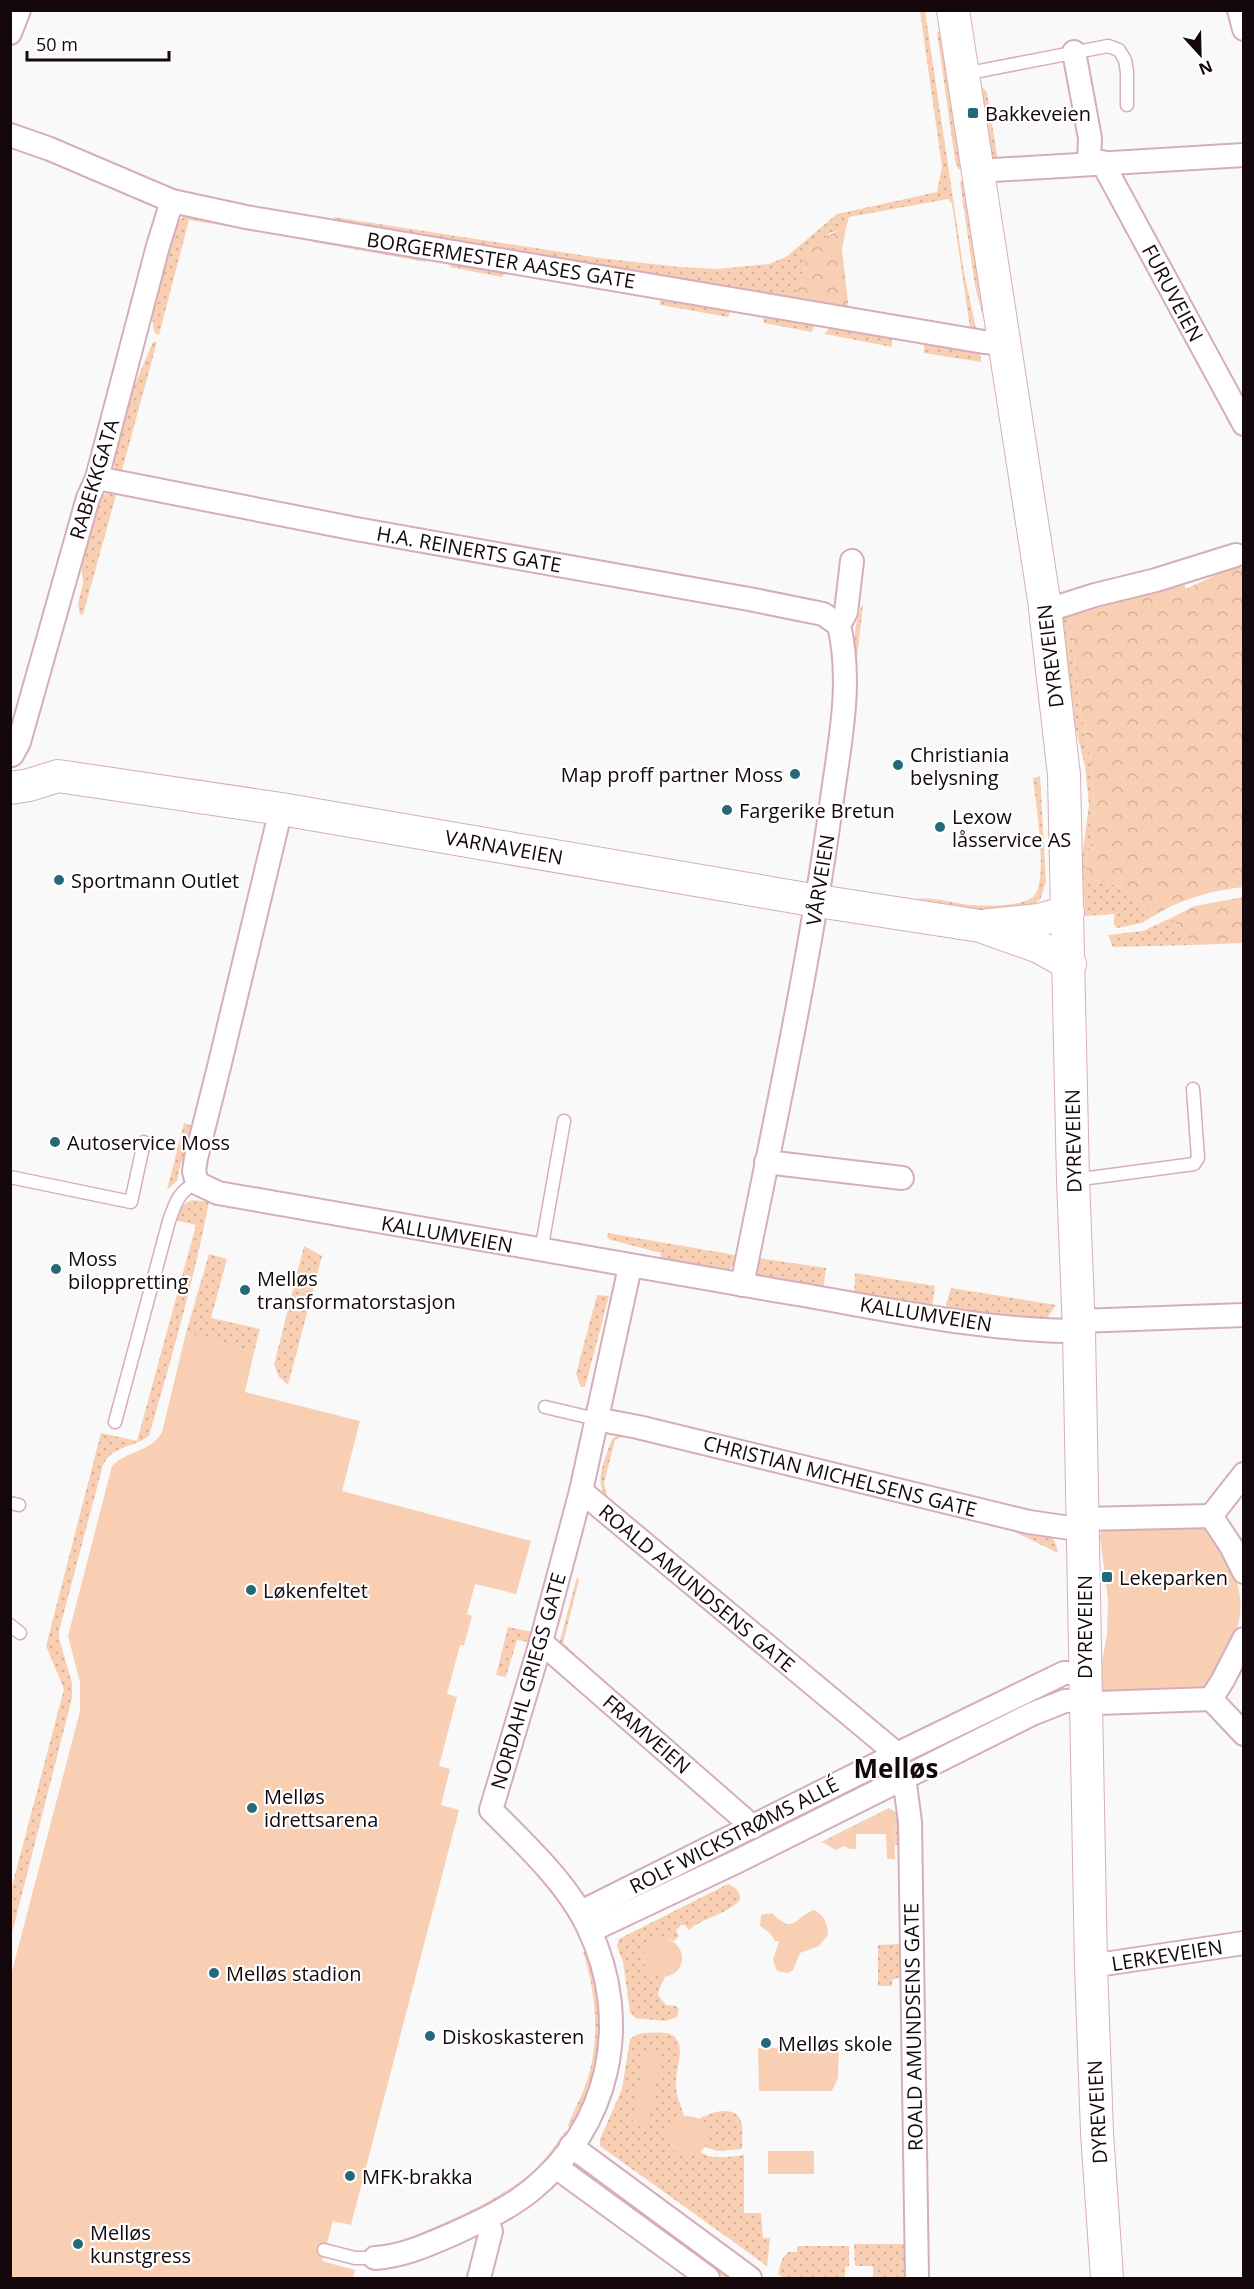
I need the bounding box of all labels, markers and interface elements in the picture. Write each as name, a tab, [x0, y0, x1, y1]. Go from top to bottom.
scale bar	[27, 24, 170, 62]
north arrow	[1170, 24, 1230, 84]
text: 50 m	[36, 32, 78, 56]
text: N	[1195, 55, 1216, 81]
place label: Bakkeveien	[985, 100, 1091, 127]
marker: Bakkeveien	[966, 106, 980, 120]
street label: BORGERMESTER AASES GATE	[365, 225, 637, 295]
street label: FURUVEIEN	[1136, 240, 1210, 346]
street label: RABEKKGATA	[63, 415, 125, 542]
street label: H.A. REINERTS GATE	[374, 519, 564, 579]
street label: DYREVEIEN	[1030, 603, 1070, 709]
place label: Christiania belysning	[910, 741, 1009, 791]
marker: Christiania belysning	[891, 758, 905, 772]
place label: Map proff partner Moss	[561, 761, 783, 788]
marker: Map proff partner Moss	[788, 767, 802, 781]
place label: Fargerike Bretun	[739, 797, 895, 824]
marker: Fargerike Bretun	[720, 803, 734, 817]
place label: Lexow låsservice AS	[952, 803, 1071, 853]
marker: Lexow låsservice AS	[933, 820, 947, 834]
street label: VARNAVEIEN	[443, 823, 565, 871]
street label: VÅRVEIEN	[799, 833, 841, 927]
place label: Sportmann Outlet	[71, 867, 239, 894]
marker: Sportmann Outlet	[52, 873, 66, 887]
street label: DYREVEIEN	[1059, 1089, 1087, 1193]
place label: Autoservice Moss	[67, 1129, 230, 1156]
marker: Autoservice Moss	[48, 1135, 62, 1149]
street label: KALLUMVEIEN	[379, 1209, 515, 1259]
place label: Moss biloppretting	[68, 1245, 189, 1295]
marker: Moss biloppretting	[49, 1262, 63, 1276]
place label: Melløs transformatorstasjon	[257, 1265, 456, 1315]
marker: Melløs transformatorstasjon	[238, 1283, 252, 1297]
street label: KALLUMVEIEN	[858, 1290, 994, 1338]
street label: CHRISTIAN MICHELSENS GATE	[700, 1429, 980, 1523]
street label: ROALD AMUNDSENS GATE	[593, 1498, 801, 1678]
place label: Lekeparken	[1119, 1564, 1228, 1591]
street label: NORDAHL GRIEGS GATE	[484, 1570, 572, 1792]
marker: Lekeparken	[1100, 1570, 1114, 1584]
street label: DYREVEIEN	[1071, 1575, 1098, 1679]
place label: Løkenfeltet	[263, 1577, 368, 1604]
marker: Løkenfeltet	[244, 1583, 258, 1597]
street label: FRAMVEIEN	[597, 1688, 697, 1780]
district label: Melløs	[854, 1750, 938, 1786]
street label: ROLF WICKSTRØMS ALLÉ	[625, 1770, 843, 1900]
place label: Melløs idrettsarena	[264, 1783, 378, 1833]
marker: Melløs idrettsarena	[245, 1801, 259, 1815]
street label: ROALD AMUNDSENS GATE	[897, 1903, 929, 2151]
street label: LERKEVEIEN	[1110, 1933, 1224, 1977]
place label: Melløs stadion	[226, 1960, 361, 1987]
marker: Melløs stadion	[207, 1966, 221, 1980]
place label: Diskoskasteren	[442, 2023, 584, 2050]
marker: Diskoskasteren	[423, 2029, 437, 2043]
place label: Melløs skole	[778, 2030, 892, 2057]
marker: Melløs skole	[759, 2036, 773, 2050]
street label: DYREVEIEN	[1081, 2059, 1113, 2165]
place label: MFK-brakka	[362, 2163, 473, 2190]
marker: MFK-brakka	[343, 2169, 357, 2183]
place label: Melløs kunstgress	[90, 2219, 191, 2269]
marker: Melløs kunstgress	[71, 2237, 85, 2251]

